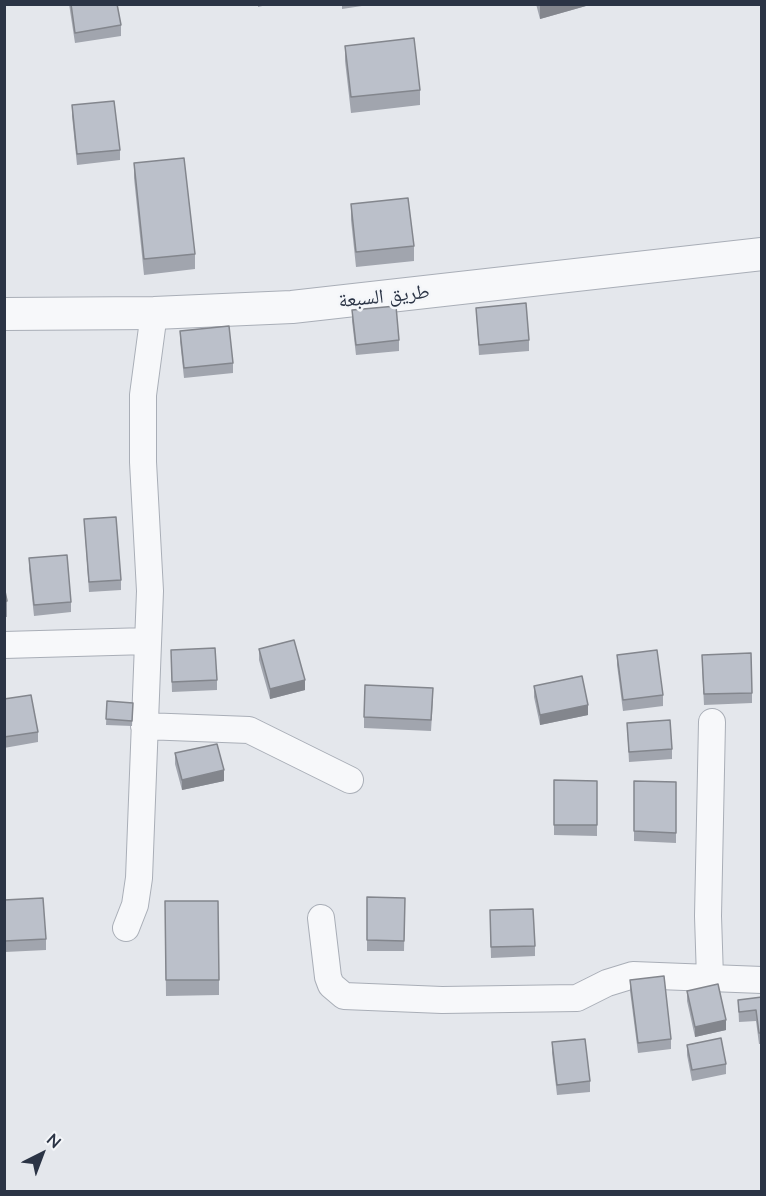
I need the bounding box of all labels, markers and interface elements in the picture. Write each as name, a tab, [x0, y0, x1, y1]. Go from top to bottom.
street label: طريق السبعة	[337, 279, 431, 313]
north arrow	[12, 1124, 72, 1184]
text: N	[43, 1129, 65, 1151]

